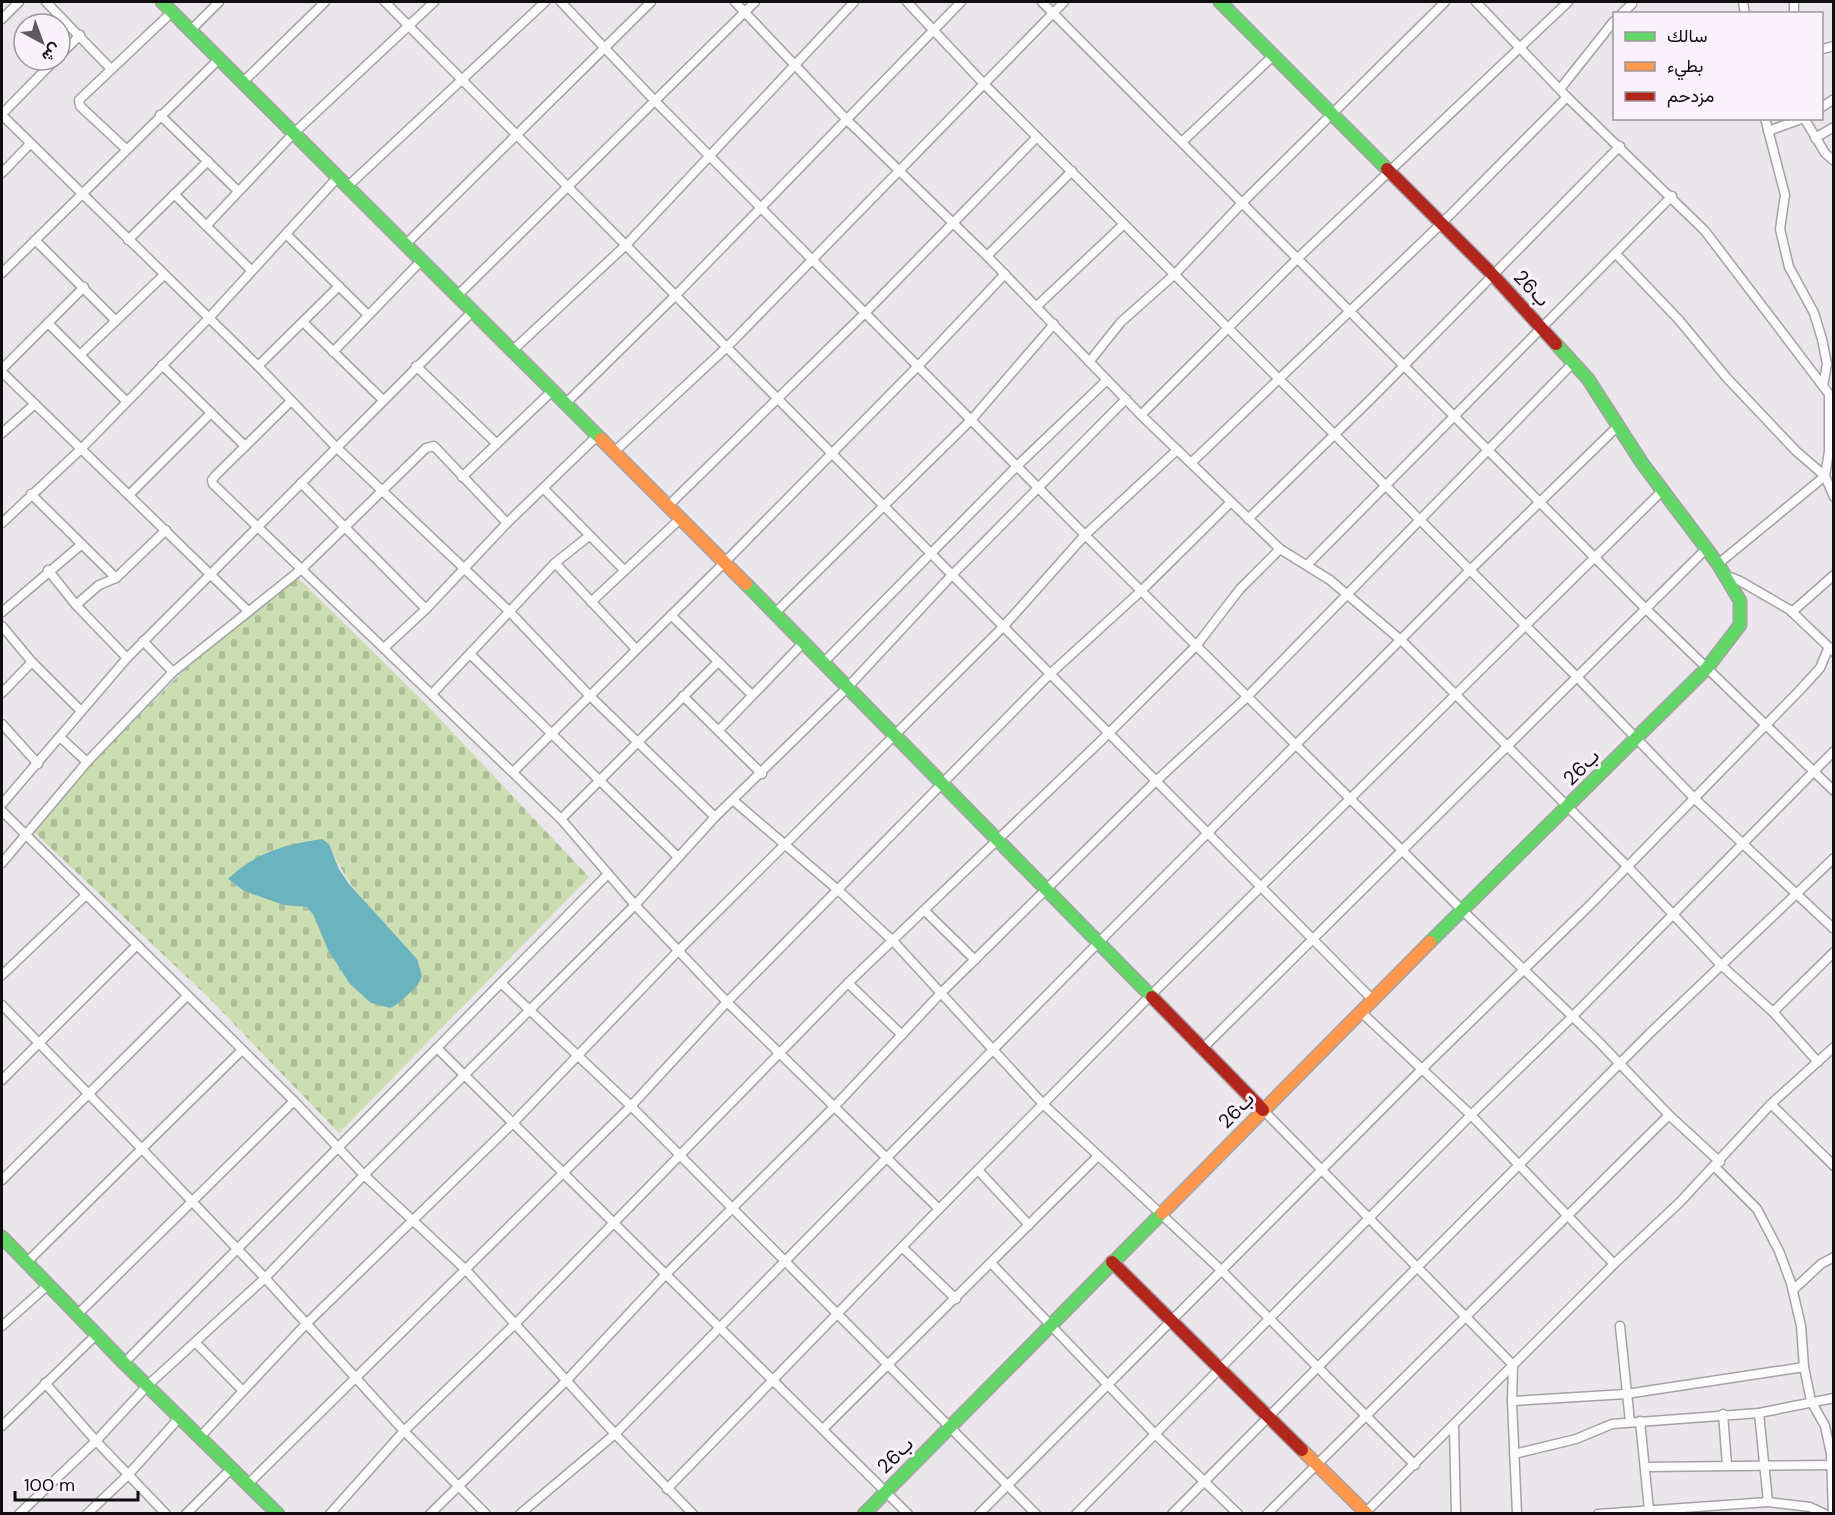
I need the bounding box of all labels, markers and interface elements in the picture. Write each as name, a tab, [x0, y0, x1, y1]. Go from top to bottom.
north arrow	[12, 12, 72, 72]
legend	[1613, 12, 1823, 120]
text: سالك	[1667, 24, 1707, 48]
text: ش	[37, 39, 66, 67]
text: بطيء	[1667, 54, 1703, 81]
text: مزدحم	[1667, 84, 1714, 108]
street label: 26ب	[1508, 264, 1556, 312]
street label: 26ب	[1557, 743, 1605, 791]
street label: 26ب	[1212, 1086, 1260, 1134]
street label: 26ب	[871, 1431, 919, 1479]
scale bar	[15, 1464, 138, 1502]
text: 100 m	[24, 1473, 75, 1497]

